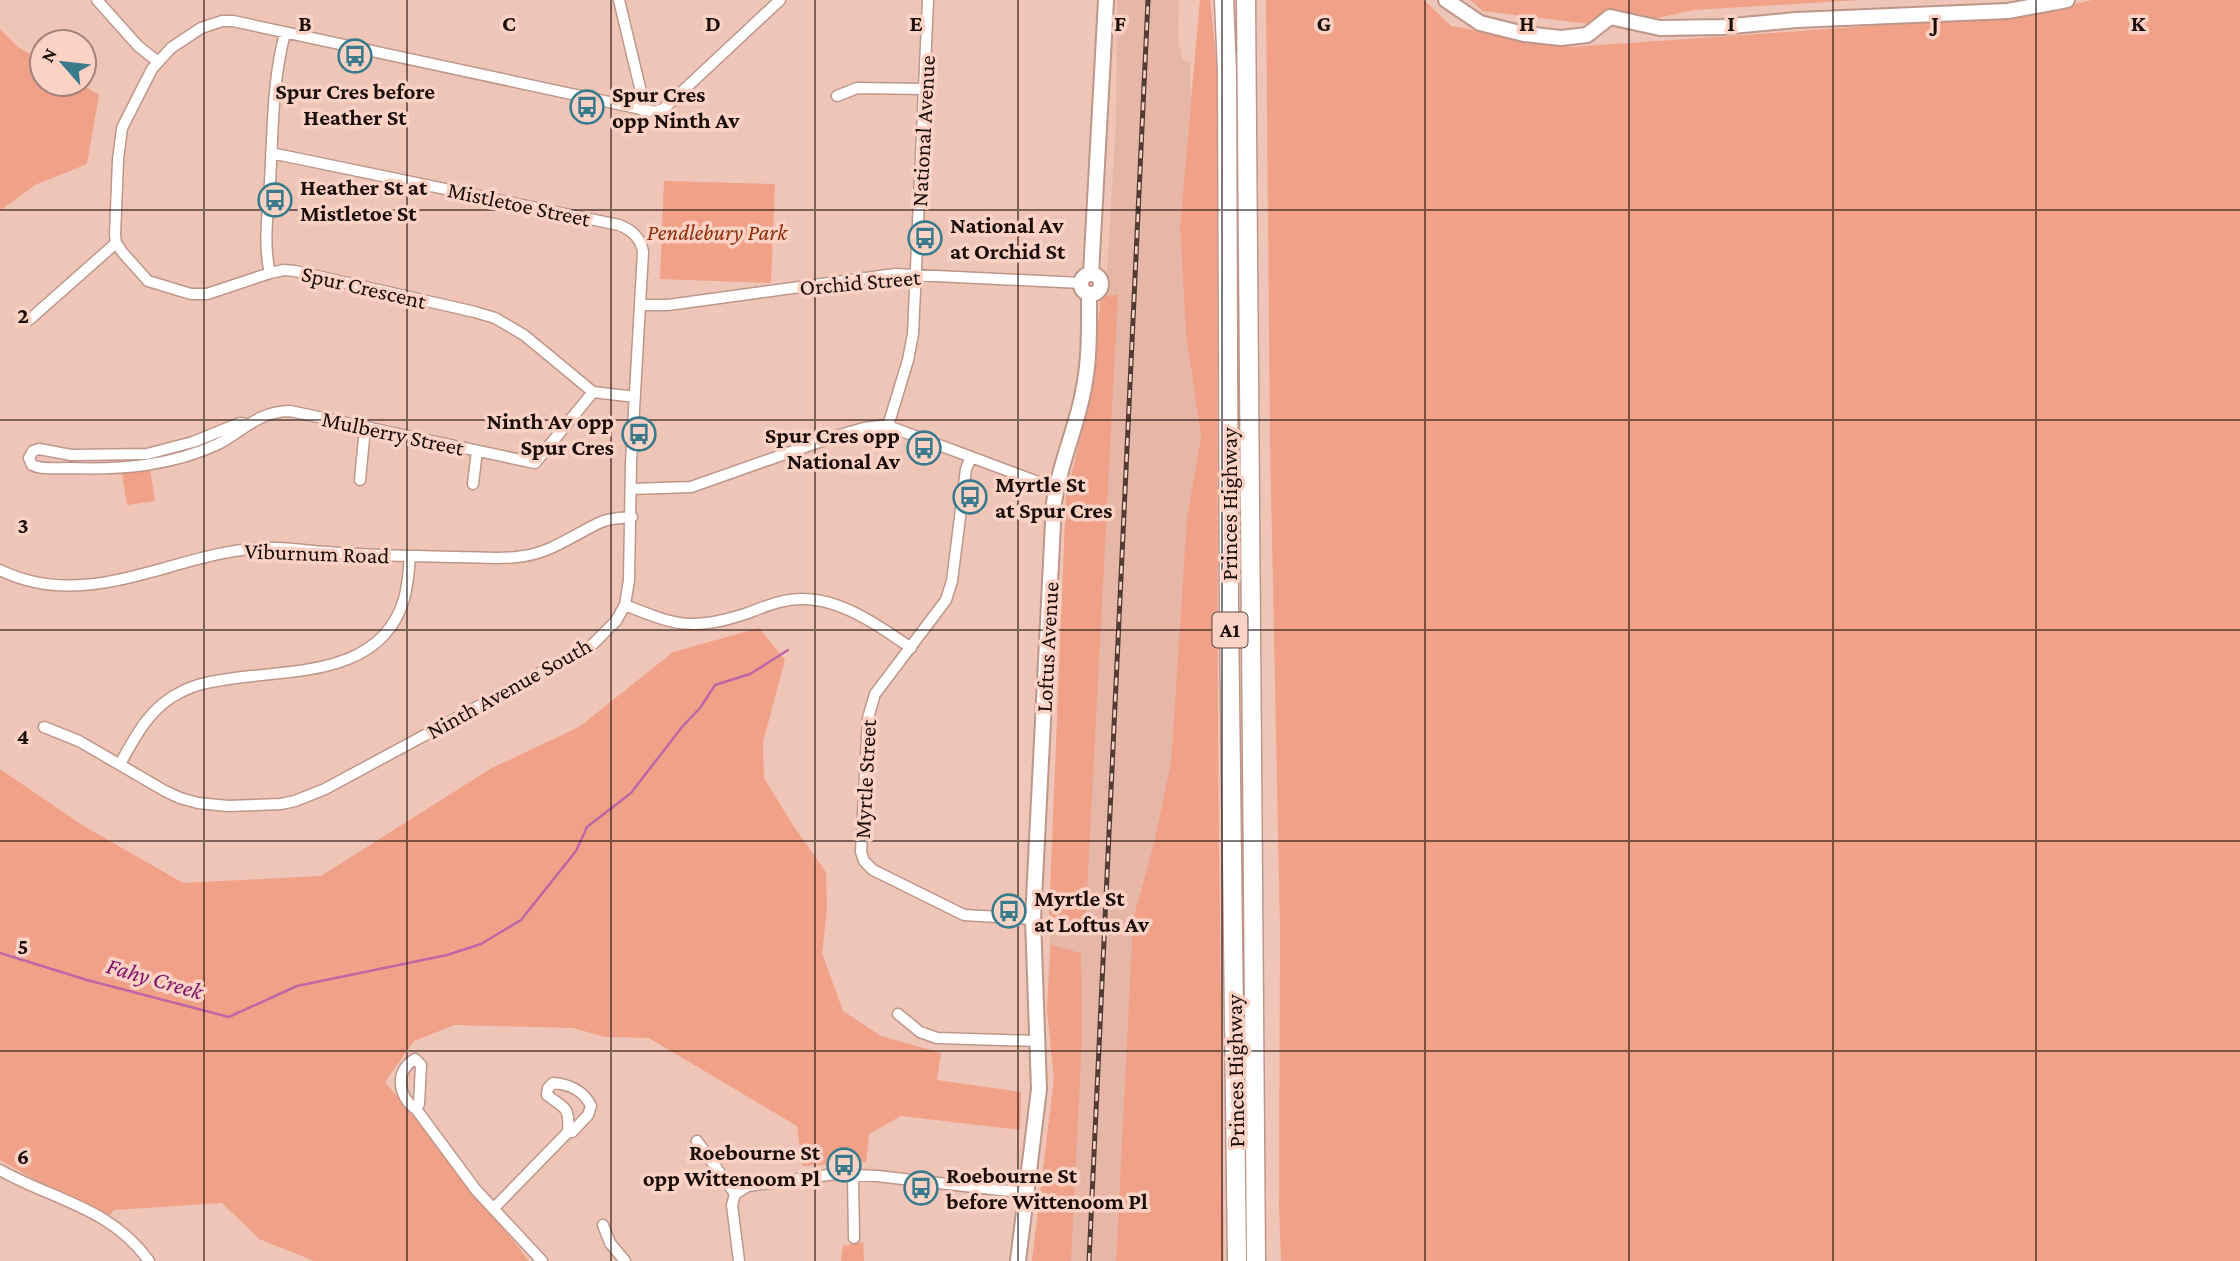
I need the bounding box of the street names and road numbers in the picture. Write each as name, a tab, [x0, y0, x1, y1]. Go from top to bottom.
street label: National Avenue	[906, 55, 940, 207]
street label: Mistletoe Street	[445, 176, 593, 232]
street label: Spur Crescent	[299, 260, 429, 314]
street label: Orchid Street	[798, 264, 922, 300]
street label: Mulberry Street	[320, 405, 467, 461]
street label: Princes Highway	[1216, 427, 1242, 581]
street label: Viburnum Road	[244, 537, 390, 569]
street label: Loftus Avenue	[1031, 581, 1063, 713]
road number: A1	[1212, 612, 1248, 648]
street label: Ninth Avenue South	[422, 632, 596, 744]
street label: Myrtle Street	[849, 718, 881, 840]
street label: Princes Highway	[1221, 994, 1249, 1148]

